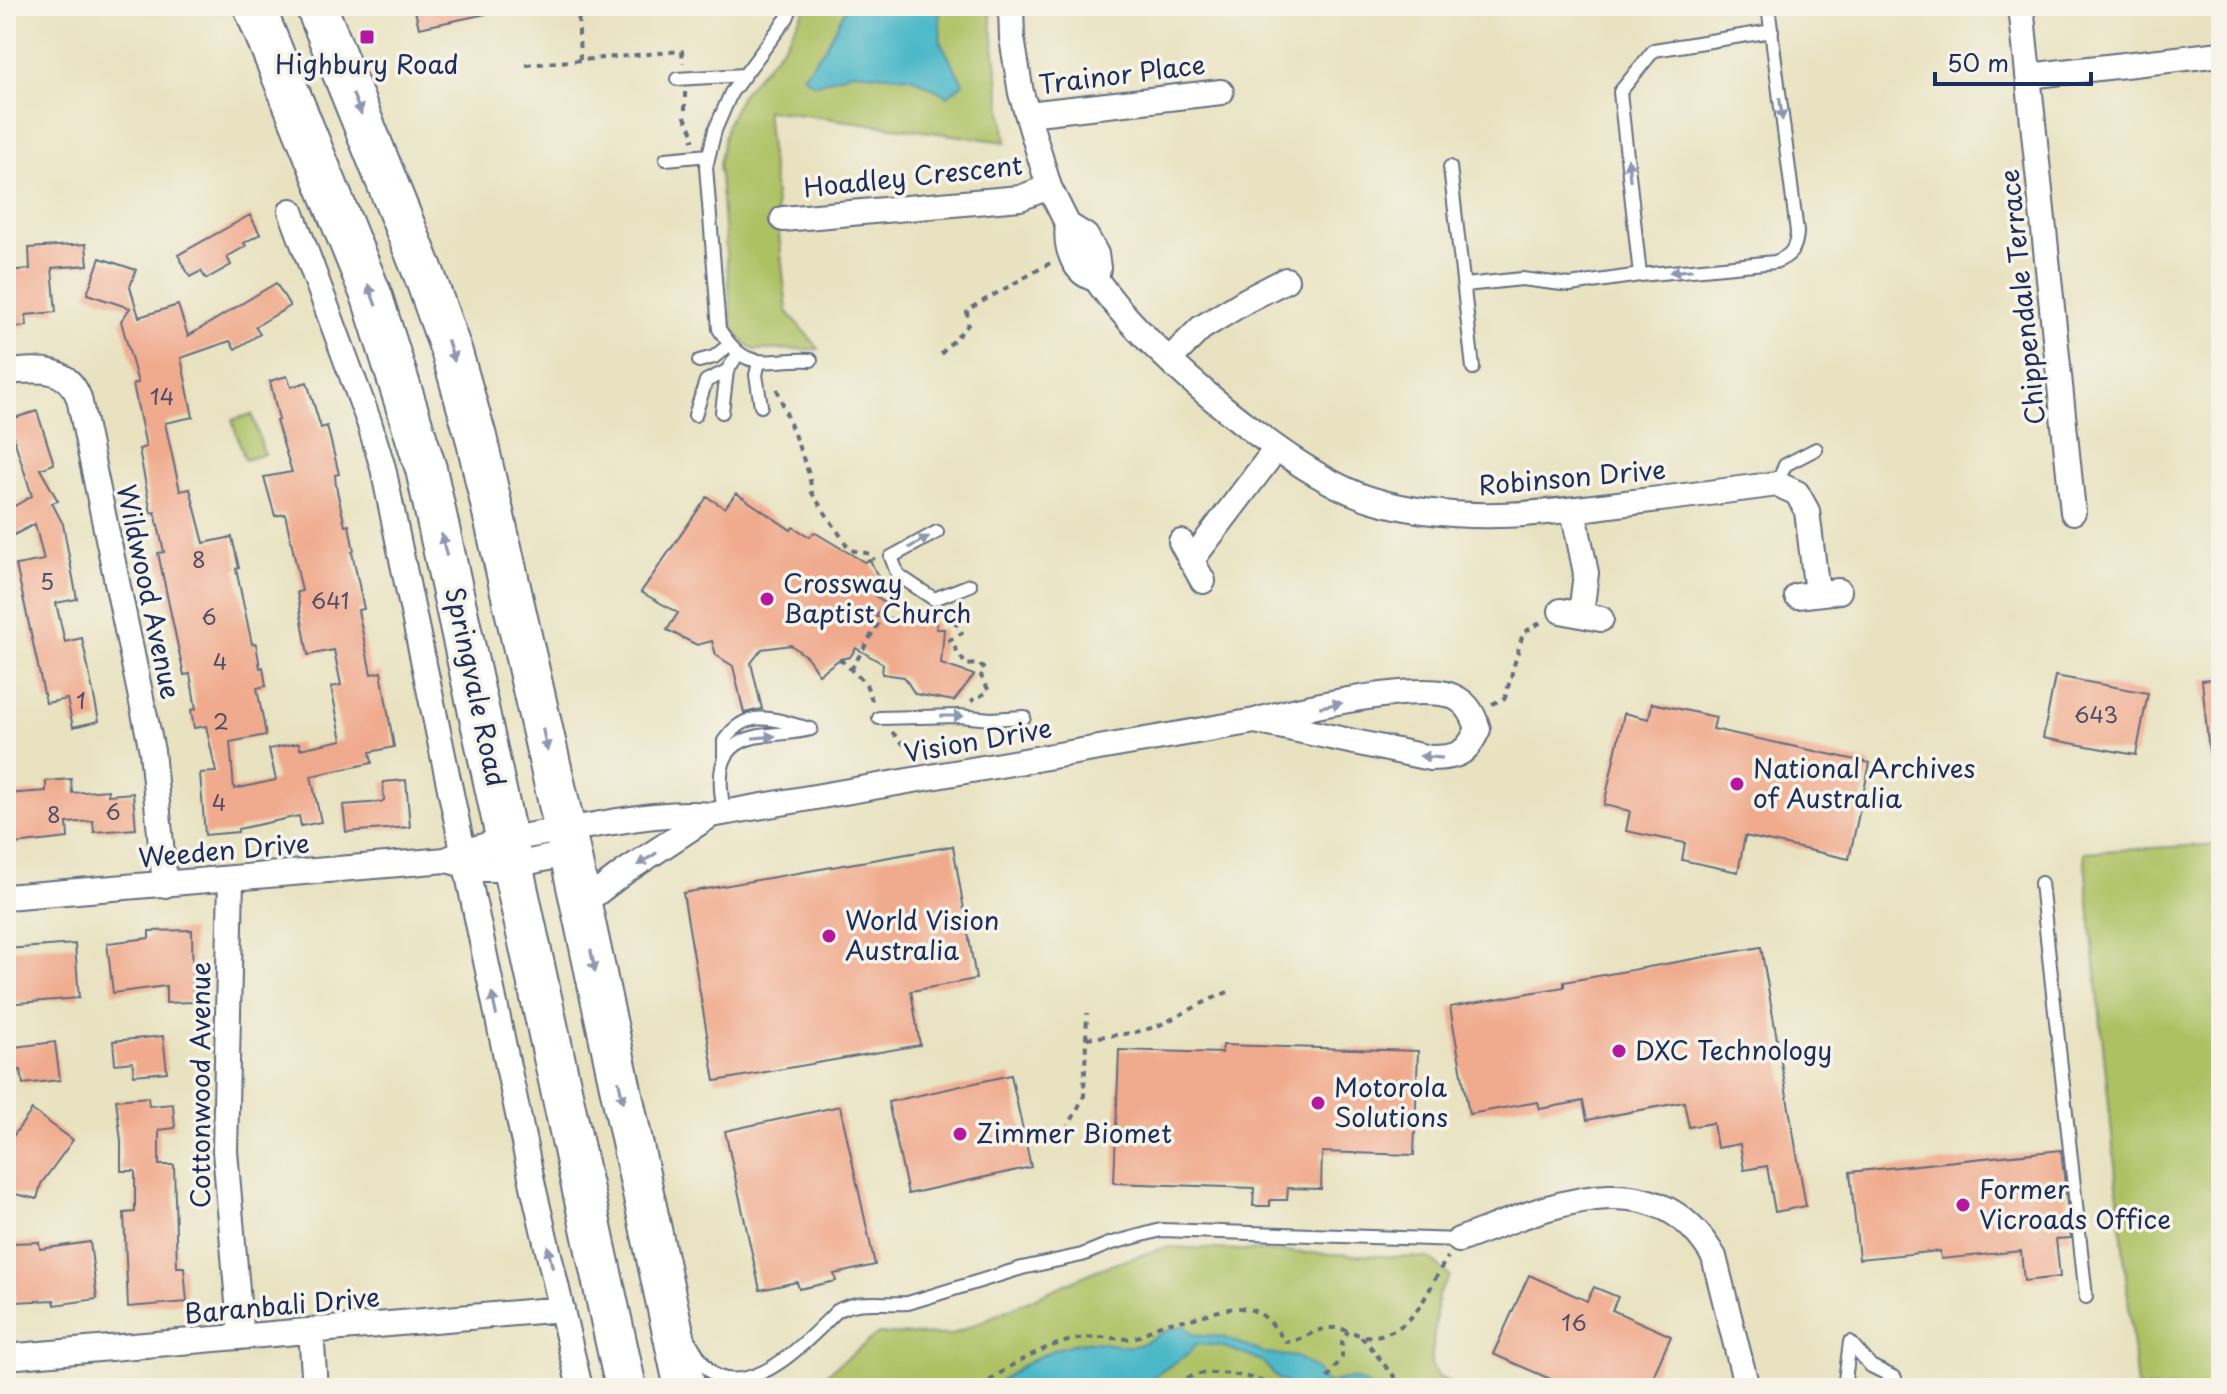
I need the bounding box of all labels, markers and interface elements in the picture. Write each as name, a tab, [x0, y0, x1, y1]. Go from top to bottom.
marker: Highbury Road	[358, 28, 376, 46]
scale bar	[1935, 36, 2091, 86]
place label: Highbury Road	[275, 44, 459, 83]
street label: Trainor Place	[1036, 44, 1207, 103]
text: 50 m	[1947, 44, 2009, 80]
one-way arrow	[350, 92, 363, 116]
one-way arrow	[1775, 97, 1788, 122]
street label: Hoadley Crescent	[801, 145, 1024, 206]
one-way arrow	[1622, 157, 1635, 182]
street label: Chippendale Terrace	[1989, 167, 2054, 427]
one-way arrow	[1668, 265, 1693, 278]
one-way arrow	[365, 283, 377, 307]
one-way arrow	[445, 340, 458, 364]
house number: 14	[150, 379, 174, 412]
street label: Robinson Drive	[1477, 449, 1667, 504]
street label: Wildwood Avenue	[108, 481, 191, 703]
one-way arrow	[437, 532, 450, 557]
one-way arrow	[907, 535, 930, 549]
house number: 8	[192, 542, 206, 575]
place label: Crossway Baptist Church	[783, 563, 971, 632]
house number: 5	[40, 564, 54, 597]
house number: 641	[311, 583, 349, 616]
street label: Springvale Road	[436, 583, 517, 790]
marker: Crossway Baptist Church	[758, 590, 776, 608]
house number: 6	[201, 599, 217, 632]
house number: 4	[213, 644, 227, 677]
house number: 1	[76, 683, 86, 716]
house number: 643	[2074, 697, 2118, 730]
one-way arrow	[1319, 698, 1344, 710]
house number: 2	[213, 704, 229, 737]
street label: Vision Drive	[901, 707, 1055, 772]
one-way arrow	[940, 710, 965, 722]
one-way arrow	[539, 727, 552, 752]
one-way arrow	[752, 731, 777, 744]
place label: National Archives of Australia	[1753, 748, 1975, 817]
one-way arrow	[1418, 750, 1443, 763]
marker: National Archives of Australia	[1728, 775, 1746, 793]
house number: 4	[212, 785, 226, 818]
house number: 6	[105, 794, 121, 827]
house number: 8	[47, 797, 61, 830]
street label: Weeden Drive	[137, 823, 311, 876]
one-way arrow	[636, 851, 658, 865]
place label: World Vision Australia	[845, 900, 1000, 969]
marker: World Vision Australia	[820, 927, 838, 945]
one-way arrow	[587, 948, 600, 973]
street label: Cottonwood Avenue	[180, 962, 219, 1208]
one-way arrow	[487, 991, 500, 1016]
place label: DXC Technology	[1635, 1030, 1832, 1069]
marker: DXC Technology	[1610, 1042, 1628, 1060]
place label: Motorola Solutions	[1334, 1067, 1448, 1136]
one-way arrow	[615, 1080, 628, 1105]
marker: Motorola Solutions	[1309, 1094, 1327, 1112]
place label: Zimmer Biomet	[976, 1113, 1172, 1152]
marker: Zimmer Biomet	[951, 1125, 969, 1143]
place label: Former Vicroads Office	[1979, 1169, 2171, 1238]
marker: Former Vicroads Office	[1954, 1196, 1972, 1214]
one-way arrow	[543, 1245, 556, 1270]
street label: Baranbali Drive	[182, 1277, 381, 1332]
house number: 16	[1561, 1305, 1587, 1338]

